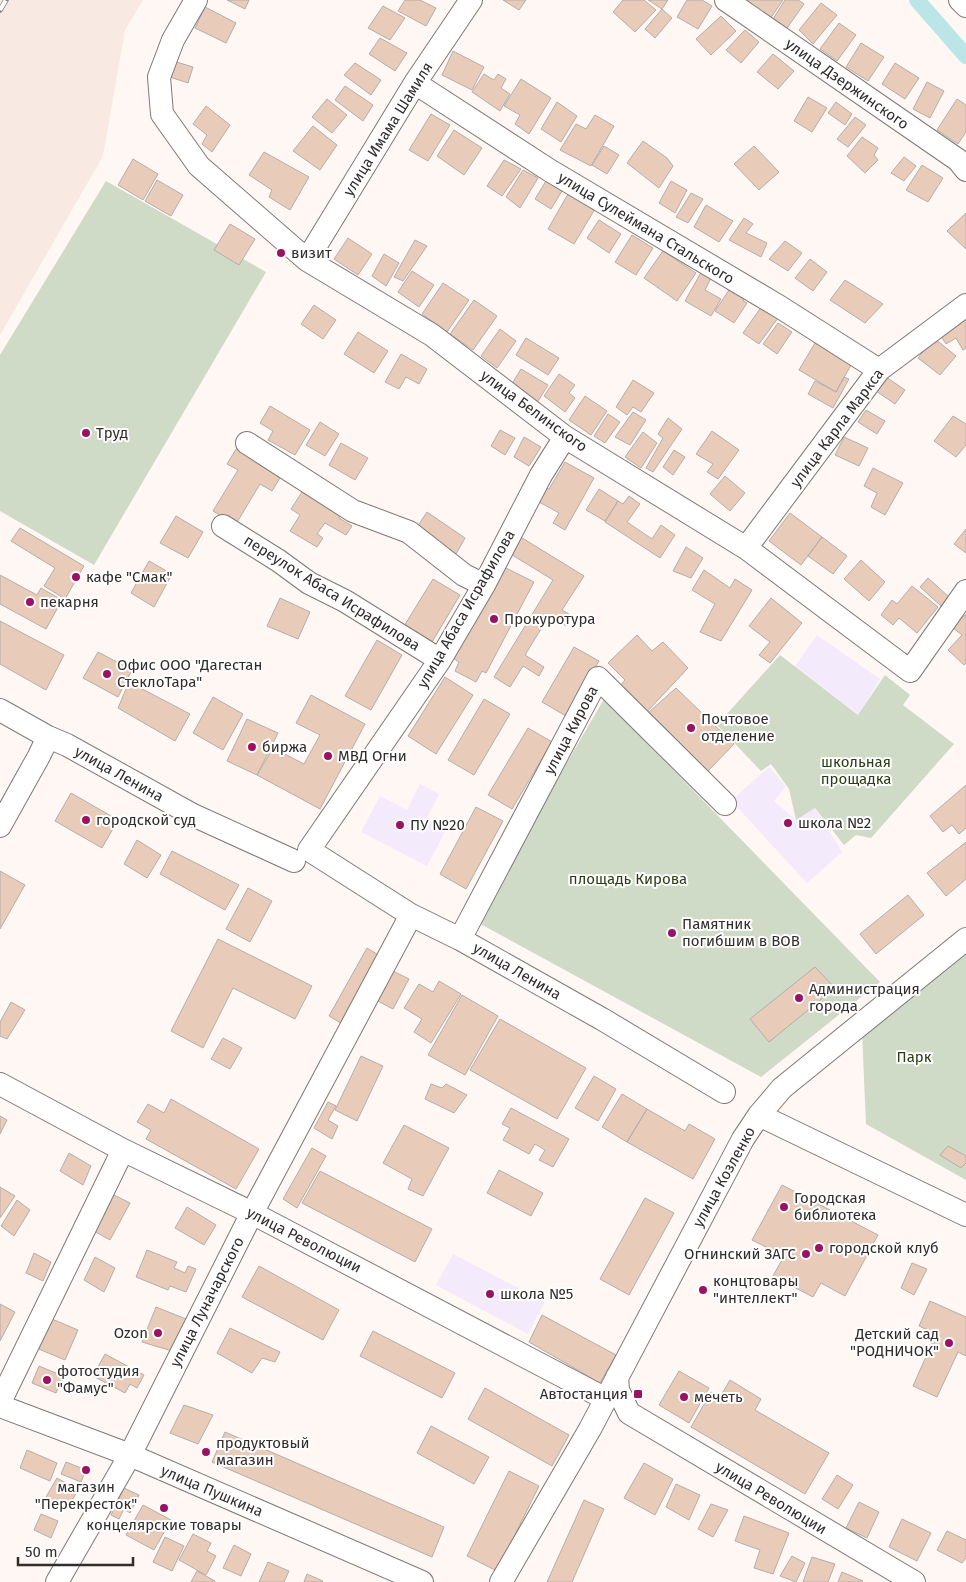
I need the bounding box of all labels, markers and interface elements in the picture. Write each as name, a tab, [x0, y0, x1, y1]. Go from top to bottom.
street label: улица Дзержинского	[782, 35, 912, 133]
street label: улица Имама Шамиля	[339, 59, 437, 199]
street label: улица Сулеймана Стальского	[555, 168, 737, 288]
place label: визит	[291, 244, 332, 262]
marker: визит	[275, 247, 287, 259]
street label: улица Карла Маркса	[787, 365, 887, 491]
street label: улица Белинского	[477, 366, 591, 456]
place label: Труд	[96, 424, 128, 442]
marker: Труд	[80, 427, 92, 439]
street label: улица Абаса Исрафилова	[413, 527, 519, 691]
street label: переулок Абаса Исрафилова	[241, 531, 423, 655]
place label: кафе "Смак"	[86, 568, 173, 586]
marker: кафе "Смак"	[70, 571, 82, 583]
place label: пекарня	[40, 593, 99, 611]
marker: пекарня	[24, 596, 36, 608]
place label: Прокуротура	[504, 610, 595, 628]
marker: Прокуротура	[488, 613, 500, 625]
place label: Офис ООО "Дагестан СтеклоТара"	[117, 656, 262, 691]
marker: Офис ООО "Дагестан СтеклоТара"	[101, 668, 113, 680]
street label: улица Кирова	[540, 683, 602, 777]
place label: Почтовое отделение	[701, 710, 775, 745]
marker: Почтовое отделение	[685, 722, 697, 734]
place label: биржа	[262, 738, 307, 756]
marker: биржа	[246, 741, 258, 753]
street label: улица Ленина	[71, 742, 167, 806]
place label: МВД Огни	[338, 747, 407, 765]
marker: МВД Огни	[322, 750, 334, 762]
park label: школьная прощадка	[821, 753, 891, 788]
place label: городской суд	[96, 811, 196, 829]
marker: городской суд	[80, 814, 92, 826]
place label: школа №2	[798, 814, 871, 832]
place label: ПУ №20	[410, 816, 465, 834]
marker: школа №2	[782, 817, 794, 829]
marker: ПУ №20	[394, 819, 406, 831]
park label: площадь Кирова	[569, 870, 687, 888]
place label: Памятник погибшим в ВОВ	[682, 915, 800, 950]
marker: Памятник погибшим в ВОВ	[666, 927, 678, 939]
street label: улица Ленина	[470, 939, 564, 1003]
place label: Администрация города	[809, 980, 920, 1015]
marker: Администрация города	[793, 992, 805, 1004]
park label: Парк	[897, 1048, 932, 1066]
street label: улица Козленко	[689, 1124, 759, 1230]
place label: Городская библиотека	[794, 1189, 877, 1224]
marker: Городская библиотека	[778, 1201, 790, 1213]
street label: улица Революции	[244, 1203, 364, 1277]
street label: улица Луначарского	[166, 1234, 248, 1370]
place label: городской клуб	[829, 1239, 939, 1257]
marker: городской клуб	[813, 1242, 825, 1254]
place label: Огнинский ЗАГС	[684, 1245, 797, 1263]
marker: Огнинский ЗАГС	[800, 1248, 812, 1260]
place label: концтовары "интеллект"	[713, 1272, 798, 1307]
marker: концтовары "интеллект"	[697, 1284, 709, 1296]
place label: школа №5	[500, 1285, 573, 1303]
marker: школа №5	[484, 1288, 496, 1300]
place label: Ozon	[114, 1324, 148, 1342]
place label: Детский сад "РОДНИЧОК"	[850, 1325, 939, 1360]
marker: Ozon	[152, 1327, 164, 1339]
marker: Детский сад "РОДНИЧОК"	[943, 1337, 955, 1349]
place label: фотостудия "Фамус"	[57, 1362, 140, 1397]
marker: фотостудия "Фамус"	[41, 1374, 53, 1386]
place label: Автостанция	[540, 1385, 628, 1403]
marker: Автостанция	[632, 1388, 644, 1400]
place label: мечеть	[694, 1388, 743, 1406]
marker: мечеть	[678, 1391, 690, 1403]
place label: продуктовый магазин	[216, 1434, 310, 1469]
marker: продуктовый магазин	[200, 1446, 212, 1458]
street label: улица Революции	[712, 1458, 830, 1538]
street label: улица Пушкина	[158, 1461, 266, 1521]
marker: магазин "Перекресток"	[80, 1464, 92, 1476]
place label: магазин "Перекресток"	[35, 1478, 137, 1513]
marker: концелярские товары	[158, 1502, 170, 1514]
place label: концелярские товары	[86, 1516, 242, 1534]
scale bar	[18, 1534, 132, 1566]
text: 50 m	[25, 1543, 58, 1561]

